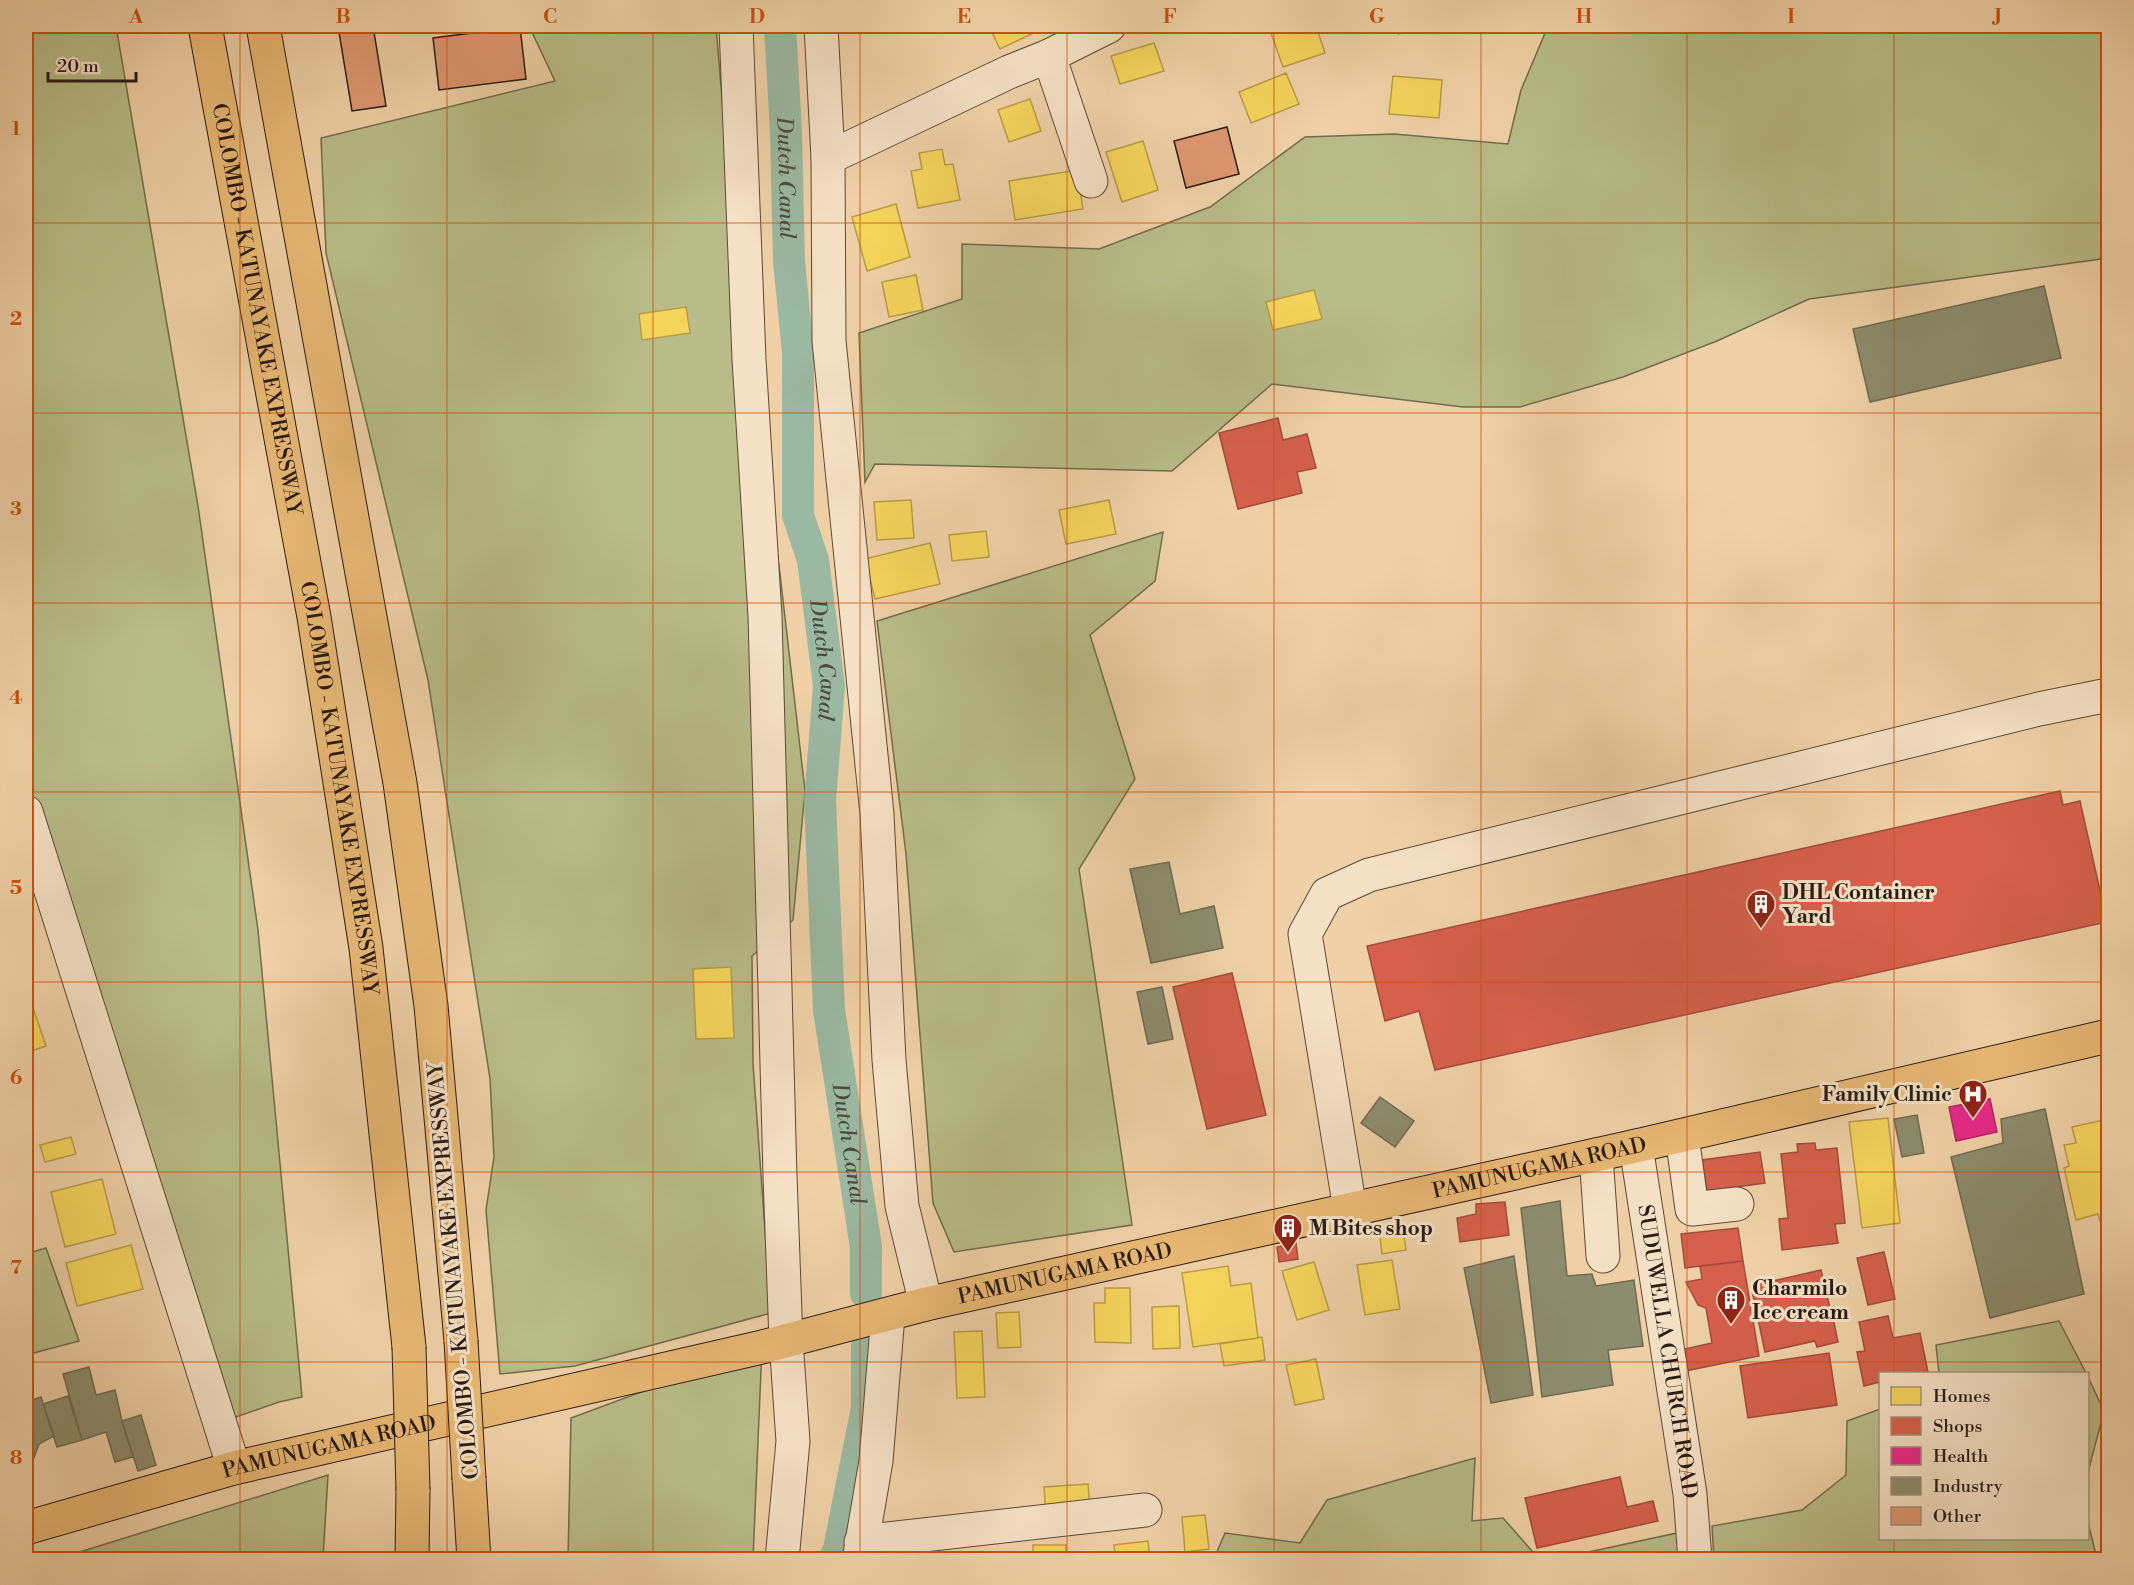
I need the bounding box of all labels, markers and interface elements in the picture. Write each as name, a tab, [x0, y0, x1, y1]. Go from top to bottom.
text: A	[128, 5, 144, 30]
text: B	[335, 5, 351, 30]
text: C	[543, 5, 557, 30]
text: D	[749, 5, 765, 30]
text: E	[957, 5, 971, 30]
text: F	[1163, 5, 1177, 30]
text: G	[1369, 5, 1385, 30]
text: H	[1576, 5, 1593, 30]
text: I	[1787, 5, 1795, 30]
text: J	[1991, 5, 2002, 30]
scale bar	[48, 45, 136, 83]
text: 20 m	[57, 55, 99, 78]
street label: COLOMBO - KATUNAYAKE EXPRESSWAY	[206, 101, 307, 519]
water label: Dutch Canal	[770, 115, 800, 239]
text: 1	[11, 117, 21, 142]
text: 2	[10, 307, 22, 332]
text: 3	[10, 497, 22, 522]
street label: COLOMBO - KATUNAYAKE EXPRESSWAY	[294, 579, 383, 998]
water label: Dutch Canal	[803, 597, 841, 722]
text: 4	[9, 686, 23, 711]
text: 5	[10, 876, 22, 901]
place label: DHL Container Yard	[1782, 880, 1935, 930]
building icon: DHL Container Yard	[1745, 888, 1777, 930]
street label: COLOMBO - KATUNAYAKE EXPRESSWAY	[423, 1060, 485, 1480]
text: 6	[10, 1066, 23, 1091]
hospital icon: Family Clinic	[1957, 1078, 1989, 1120]
water label: Dutch Canal	[825, 1080, 871, 1207]
place label: Family Clinic	[1822, 1082, 1952, 1108]
street label: PAMUNUGAMA ROAD	[1430, 1132, 1649, 1205]
street label: SUDUWELLA CHURCH ROAD	[1631, 1203, 1703, 1501]
building icon: M Bites shop	[1272, 1212, 1304, 1254]
place label: M Bites shop	[1309, 1216, 1433, 1242]
street label: PAMUNUGAMA ROAD	[955, 1238, 1175, 1311]
text: 7	[10, 1256, 22, 1281]
place label: Charmilo Ice cream	[1752, 1276, 1849, 1326]
building icon: Charmilo Ice cream	[1715, 1284, 1747, 1326]
legend	[1879, 1372, 2089, 1540]
text: Homes	[1933, 1385, 1990, 1408]
street label: PAMUNUGAMA ROAD	[219, 1410, 439, 1485]
text: Shops	[1933, 1415, 1983, 1438]
text: Health	[1933, 1445, 1989, 1468]
text: 8	[10, 1446, 23, 1471]
text: Industry	[1933, 1475, 2003, 1498]
text: Other	[1933, 1505, 1981, 1528]

